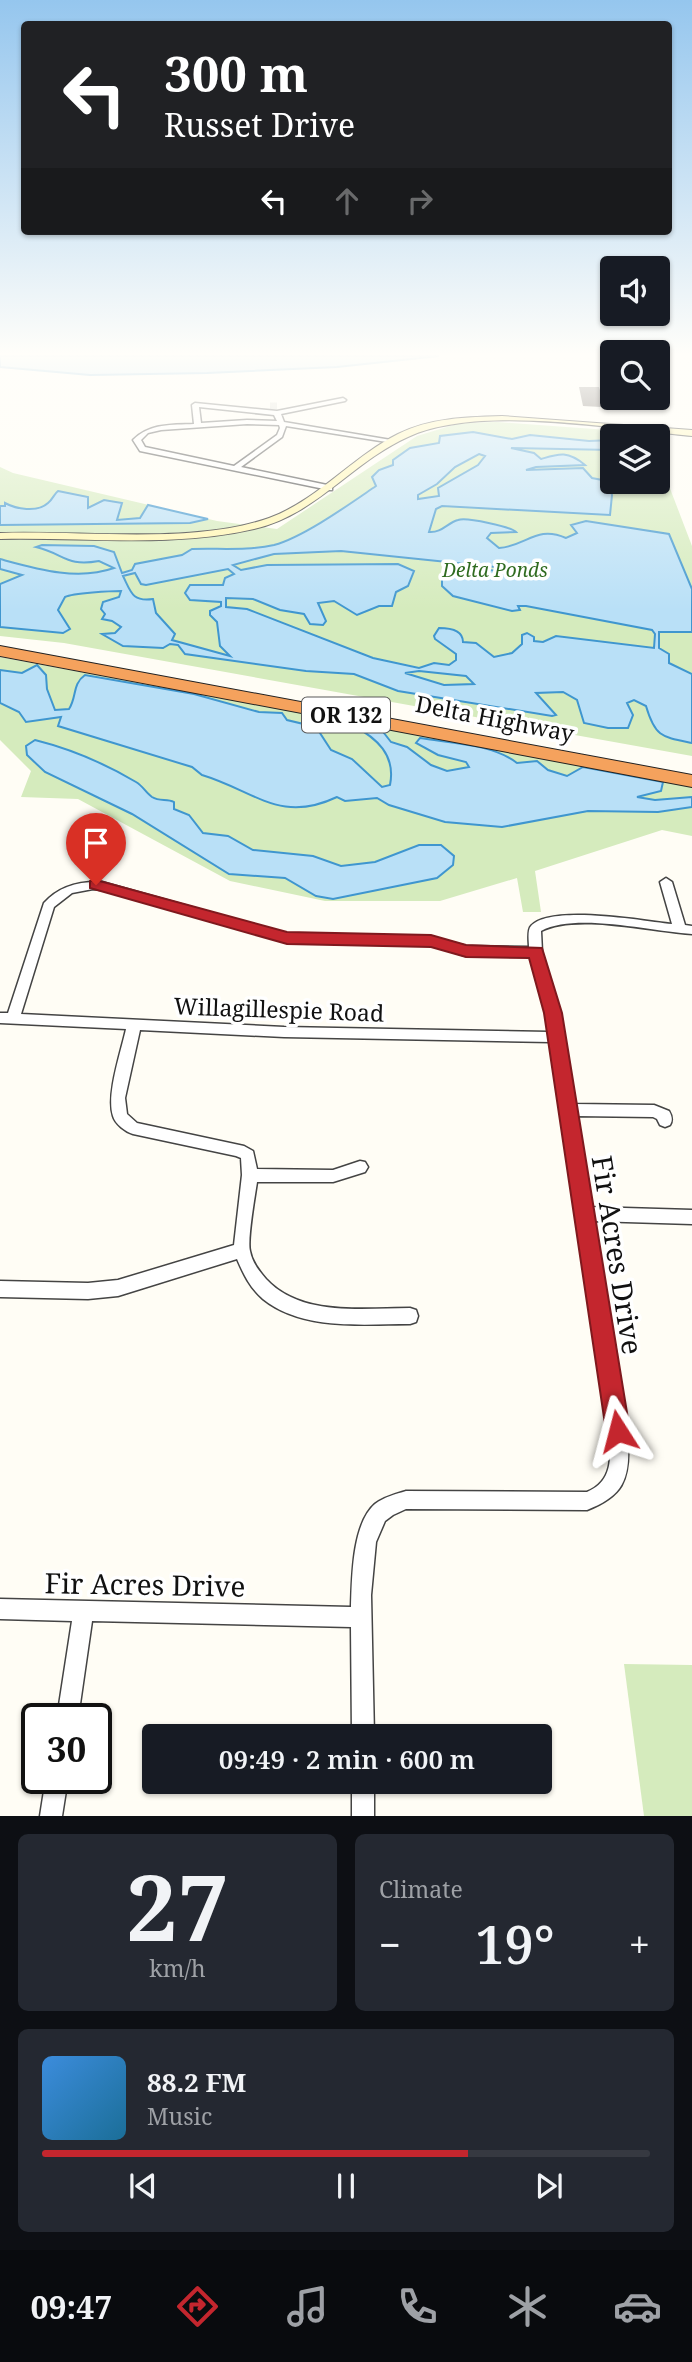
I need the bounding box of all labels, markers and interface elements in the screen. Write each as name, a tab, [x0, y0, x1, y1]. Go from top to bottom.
text: 300 m	[164, 40, 308, 106]
icon: left	[49, 49, 140, 140]
text: Russet Drive	[164, 103, 355, 146]
icon: left	[255, 182, 293, 220]
icon: ahead	[328, 182, 366, 220]
icon: right	[401, 182, 439, 220]
map controls	[600, 256, 670, 494]
button: sound	[600, 256, 670, 326]
button: search	[600, 340, 670, 410]
button: layers	[600, 424, 670, 494]
park label: Delta Ponds	[441, 557, 548, 583]
street label: Delta Highway	[413, 687, 577, 749]
road number: OR 132	[302, 698, 390, 732]
pin	[66, 813, 126, 885]
icon: arrive	[77, 824, 115, 862]
street label: Willagillespie Road	[173, 989, 385, 1029]
street label: Fir Acres Drive	[584, 1153, 652, 1357]
position arrow	[581, 1394, 655, 1468]
street label: Fir Acres Drive	[44, 1563, 246, 1605]
speed limit sign: 30	[21, 1703, 112, 1794]
text: 09:49 · 2 min · 600 m	[219, 1741, 475, 1777]
text: 27	[126, 1844, 229, 1968]
text: Climate	[379, 1873, 463, 1905]
text: 19°	[475, 1908, 555, 1979]
text: −	[379, 1918, 401, 1970]
text: +	[629, 1918, 650, 1970]
text: km/h	[149, 1952, 206, 1984]
text: 88.2 FM	[147, 2064, 246, 2100]
text: Music	[147, 2100, 212, 2132]
icon: previous	[124, 2167, 162, 2205]
icon: pause	[327, 2167, 365, 2205]
icon: next	[530, 2167, 568, 2205]
icon: directions	[173, 2282, 222, 2331]
icon: music	[283, 2282, 332, 2331]
icon: phone	[393, 2282, 442, 2331]
icon: climate	[503, 2282, 552, 2331]
icon: car	[613, 2282, 662, 2331]
text: 09:47	[30, 2285, 112, 2328]

